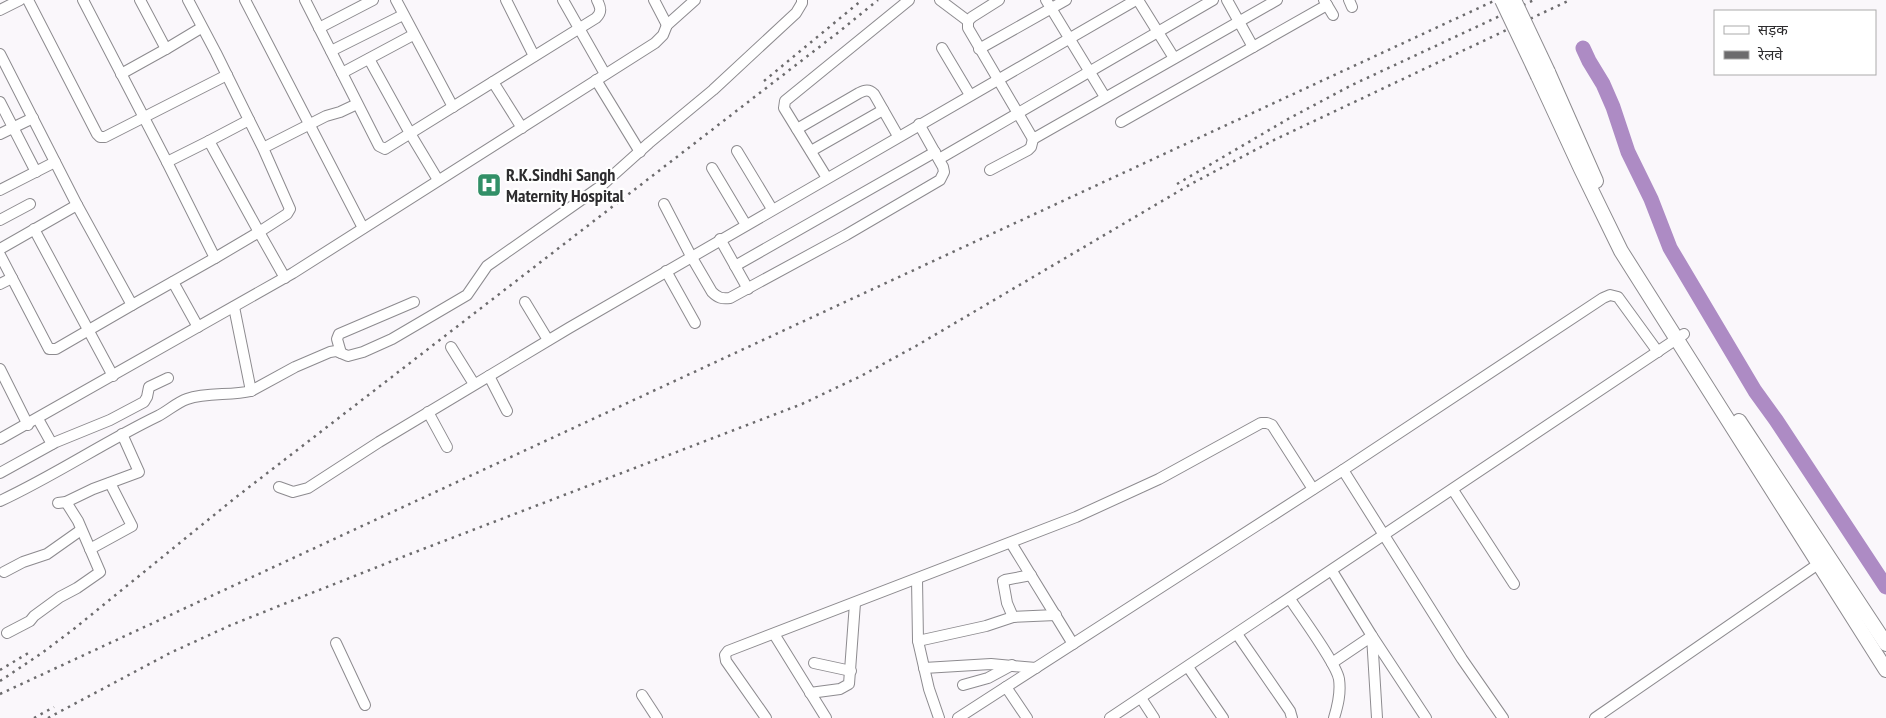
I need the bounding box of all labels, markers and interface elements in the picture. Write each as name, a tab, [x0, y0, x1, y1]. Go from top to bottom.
legend	[1714, 10, 1876, 75]
text: सड़क	[1758, 20, 1788, 39]
text: रेलवे	[1757, 45, 1783, 64]
place label: R.K.Sindhi Sangh Maternity Hospital	[506, 163, 625, 207]
hospital icon: R.K.Sindhi Sangh Maternity Hospital	[476, 172, 502, 198]

